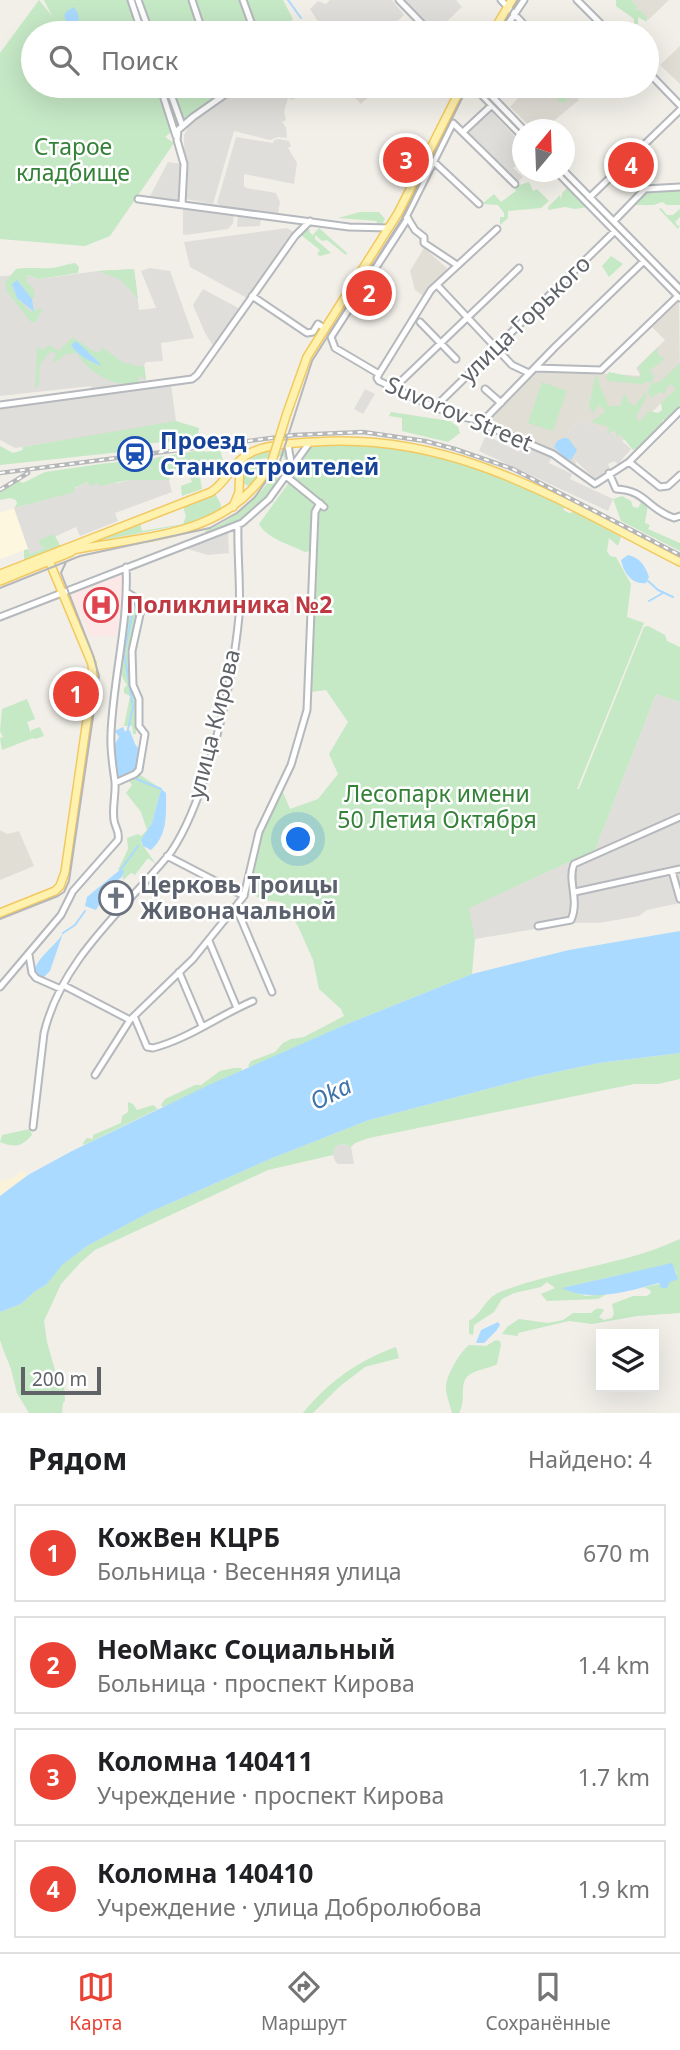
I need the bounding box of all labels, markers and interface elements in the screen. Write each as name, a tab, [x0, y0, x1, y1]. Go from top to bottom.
search box	[21, 21, 659, 98]
icon: search	[45, 41, 83, 79]
text: Поиск	[101, 42, 178, 78]
north arrow	[512, 119, 575, 182]
park label: Старое кладбище	[16, 130, 130, 188]
pin: 3	[383, 134, 429, 186]
pin: 4	[608, 139, 654, 191]
street label: улица Горького	[452, 247, 597, 389]
pin: 2	[346, 267, 392, 319]
street label: Suvorov Street	[381, 368, 538, 458]
place label: Проезд Станкостроителей	[160, 424, 379, 482]
station icon: Проезд Станкостроителей	[116, 435, 154, 473]
hospital icon: Поликлиника №2	[82, 586, 120, 624]
place label: Поликлиника №2	[126, 588, 332, 620]
street label: улица Кирова	[179, 646, 247, 802]
pin: 1	[53, 668, 99, 720]
park label: Лесопарк имени 50 Летия Октября	[337, 777, 537, 835]
your location	[281, 822, 315, 856]
place label: Церковь Троицы Живоначальной	[140, 868, 339, 926]
church icon: Церковь Троицы Живоначальной	[97, 879, 135, 917]
water label: Oka	[304, 1068, 357, 1117]
map controls	[596, 1329, 659, 1392]
button: layers	[596, 1329, 659, 1392]
scale bar	[21, 1364, 102, 1396]
text: 200 m	[32, 1366, 87, 1392]
text: Рядом	[28, 1438, 127, 1479]
text: Найдено: 4	[528, 1443, 652, 1475]
text: КожВен КЦРБ	[97, 1519, 280, 1555]
text: 1	[46, 1537, 60, 1569]
text: 670 m	[583, 1537, 650, 1569]
text: Больница · Весенняя улица	[97, 1555, 402, 1587]
text: НеоМакс Социальный	[97, 1631, 395, 1667]
text: 2	[46, 1649, 60, 1681]
text: 1.4 km	[578, 1649, 650, 1681]
text: Больница · проспект Кирова	[97, 1667, 415, 1699]
text: Коломна 140411	[97, 1743, 313, 1779]
text: 3	[46, 1761, 60, 1793]
text: 1.7 km	[578, 1761, 650, 1793]
text: Учреждение · проспект Кирова	[97, 1779, 444, 1811]
text: Коломна 140410	[97, 1855, 313, 1891]
text: 4	[46, 1873, 60, 1905]
text: 1.9 km	[578, 1873, 650, 1905]
text: Учреждение · улица Добролюбова	[97, 1891, 482, 1923]
tab: Карта	[69, 1968, 122, 2036]
tab: Маршрут	[261, 1968, 347, 2036]
tab: Сохранённые	[485, 1968, 611, 2036]

